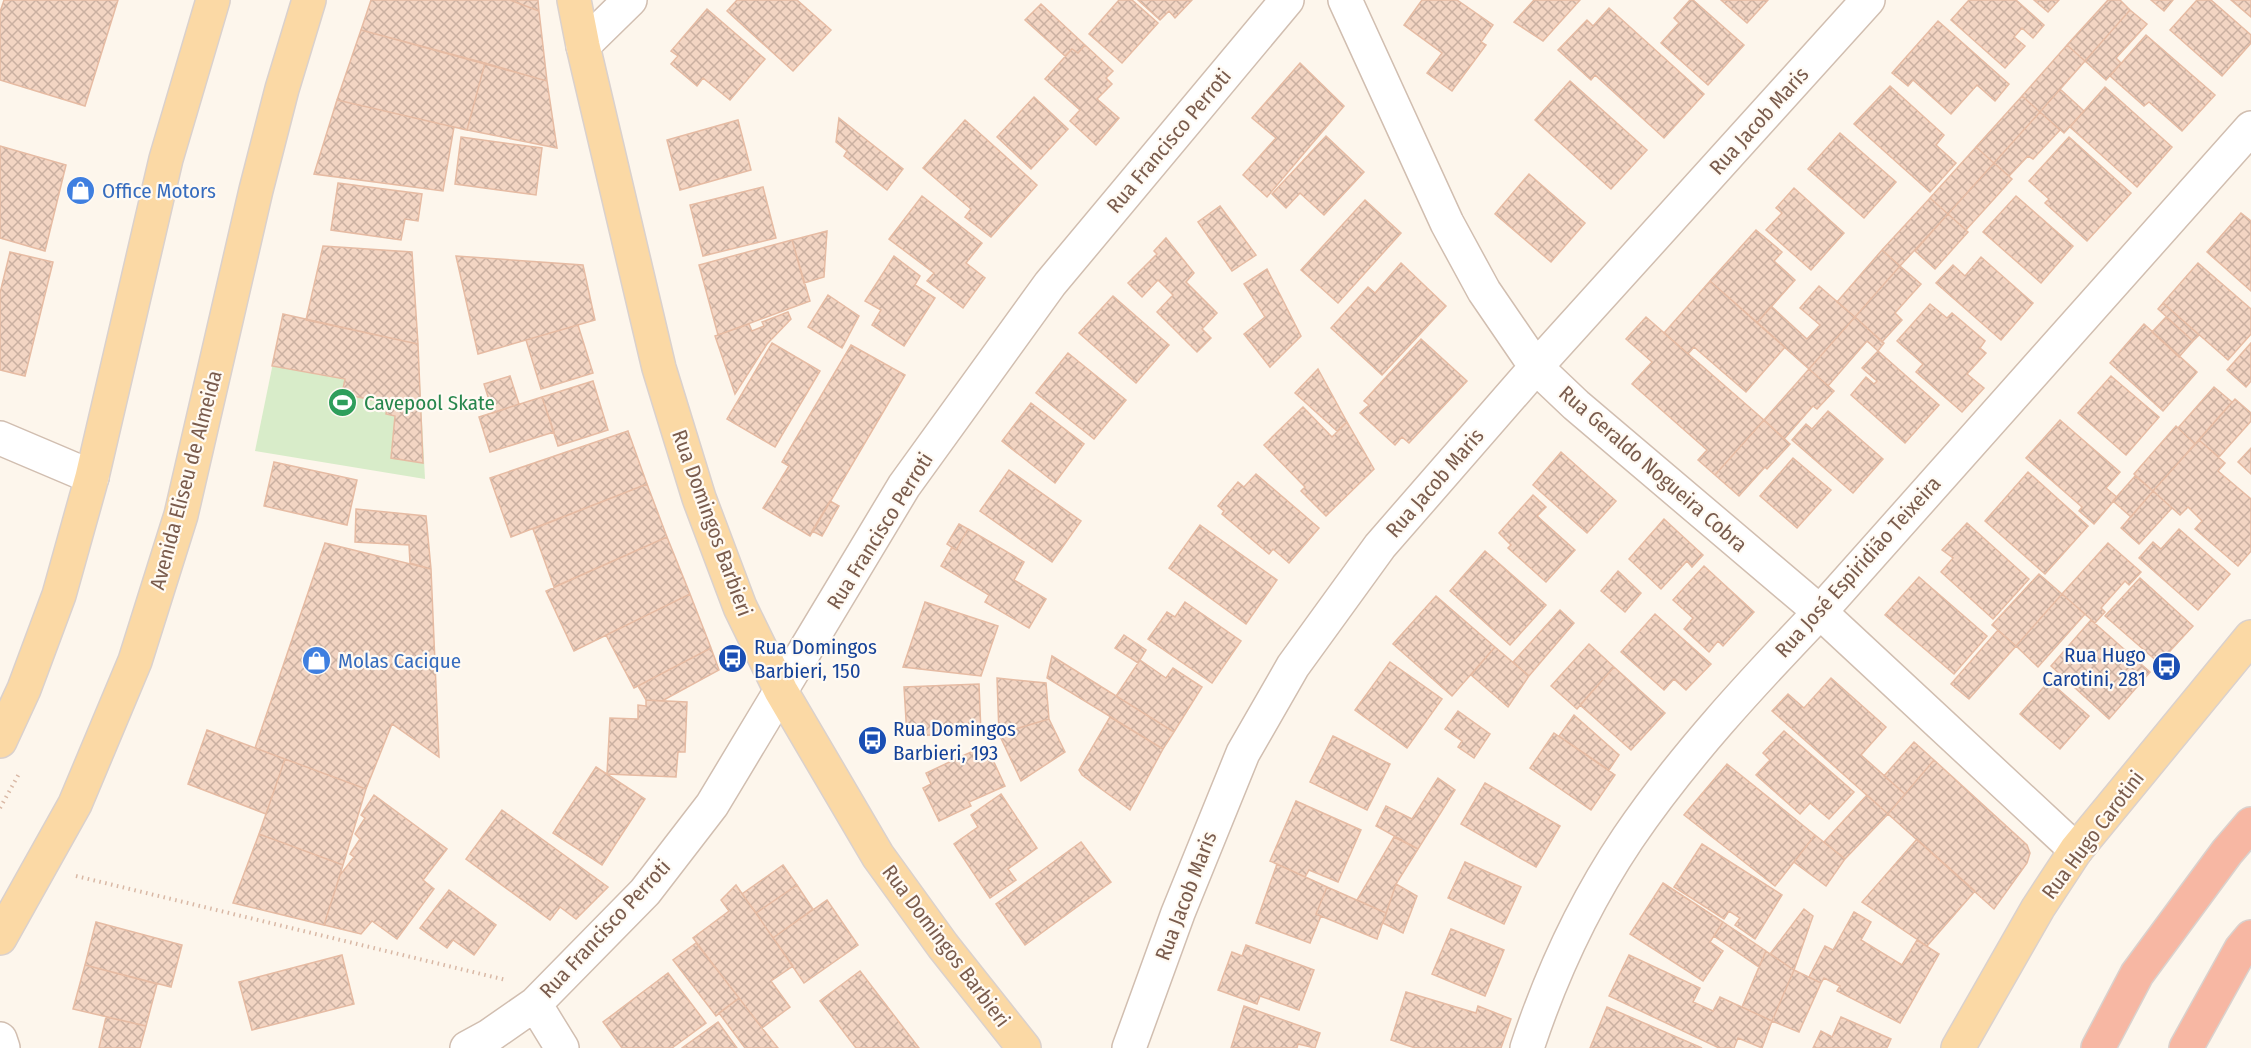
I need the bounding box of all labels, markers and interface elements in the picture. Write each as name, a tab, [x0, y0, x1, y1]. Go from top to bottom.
street label: Rua Jacob Maris	[1704, 62, 1814, 180]
street label: Rua Francisco Perroti	[1101, 64, 1237, 218]
shop icon: Office Motors	[65, 175, 97, 207]
place label: Office Motors	[102, 178, 216, 204]
street label: Avenida Eliseu de Almeida	[144, 368, 228, 592]
street label: Rua Geraldo Nogueira Cobra	[1554, 380, 1752, 558]
sports icon: Cavepool Skate	[327, 387, 359, 419]
place label: Cavepool Skate	[364, 390, 495, 416]
street label: Rua Jacob Maris	[1380, 423, 1490, 543]
street label: Rua Domingos Barbieri	[666, 426, 758, 620]
street label: Rua Francisco Perroti	[821, 448, 939, 614]
street label: Rua José Espiridião Teixeira	[1770, 471, 1946, 663]
place label: Rua Domingos Barbieri, 150	[754, 634, 877, 684]
place label: Rua Hugo Carotini, 281	[2042, 642, 2146, 692]
bus stop icon: Rua Domingos Barbieri, 150	[717, 643, 749, 675]
shop icon: Molas Cacique	[301, 645, 333, 677]
place label: Molas Cacique	[338, 648, 461, 674]
bus stop icon: Rua Hugo Carotini, 281	[2151, 651, 2183, 683]
place label: Rua Domingos Barbieri, 193	[893, 716, 1016, 766]
bus stop icon: Rua Domingos Barbieri, 193	[856, 725, 888, 757]
street label: Rua Hugo Carotini	[2036, 766, 2150, 904]
street label: Rua Jacob Maris	[1149, 828, 1223, 964]
street label: Rua Francisco Perroti	[534, 854, 676, 1004]
street label: Rua Domingos Barbieri	[876, 860, 1016, 1032]

